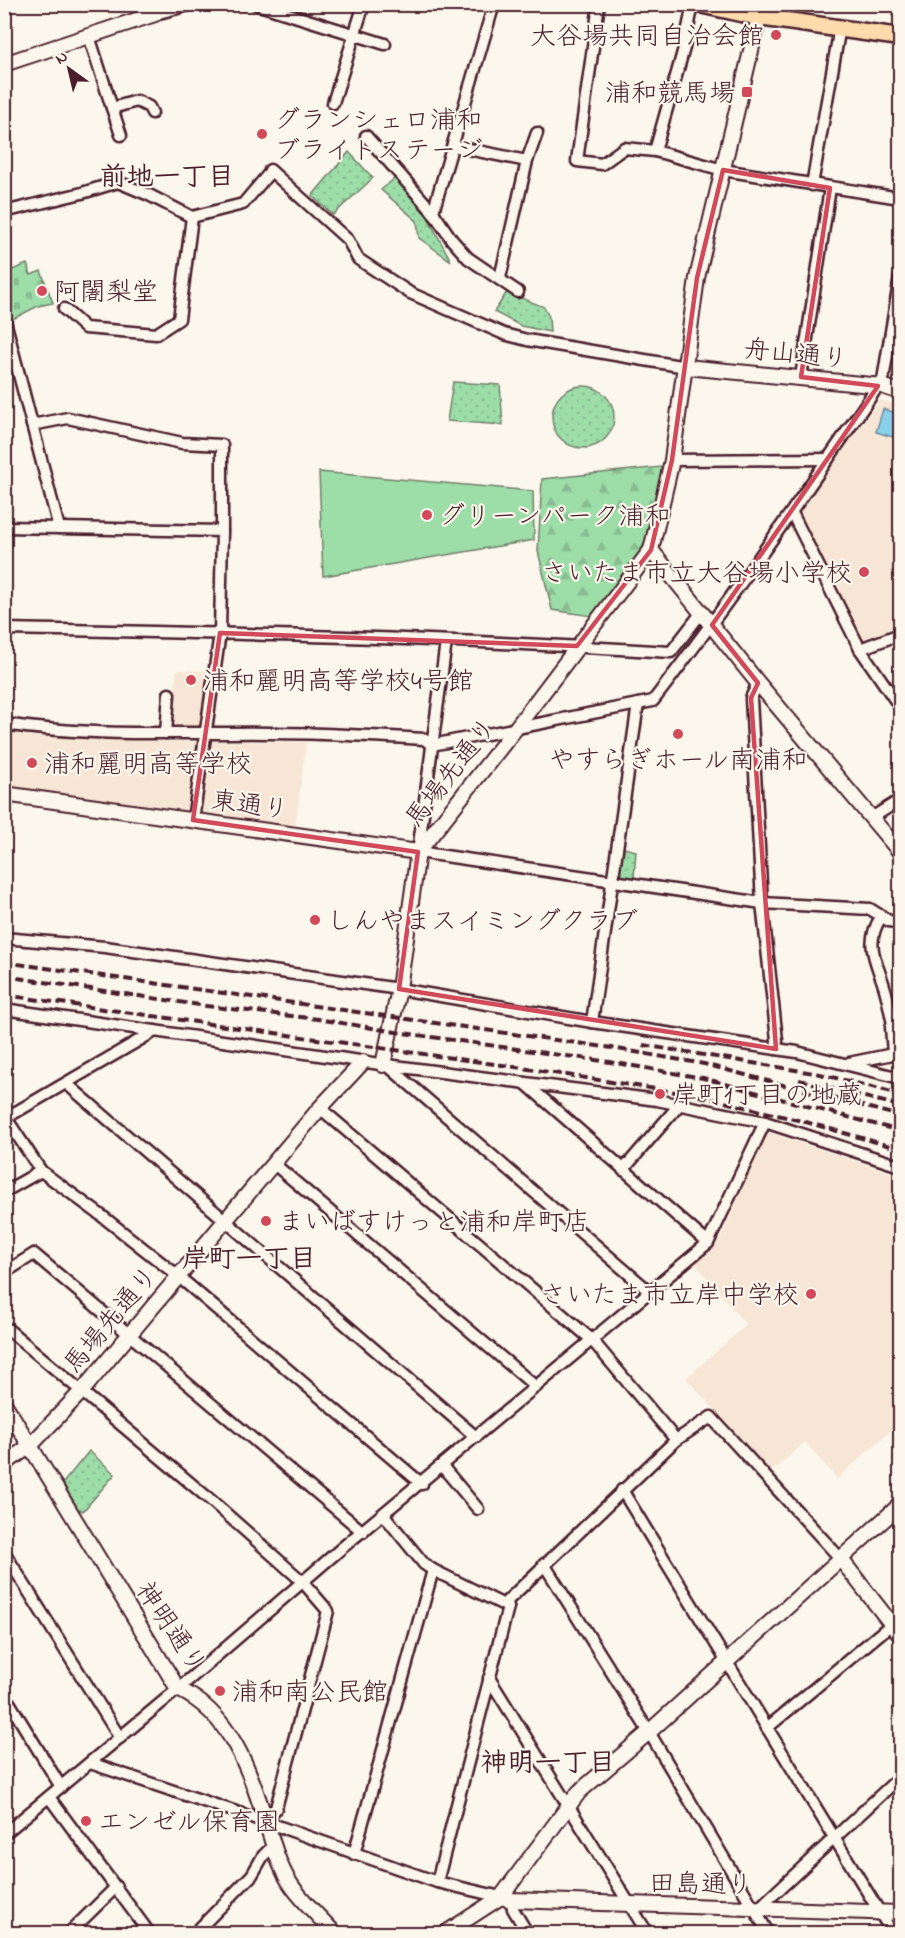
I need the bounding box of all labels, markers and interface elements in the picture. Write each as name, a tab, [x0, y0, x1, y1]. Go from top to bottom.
place label: 大谷場共同自治会館	[530, 19, 764, 57]
marker: 大谷場共同自治会館	[769, 28, 783, 42]
north arrow	[39, 39, 99, 99]
text: N	[51, 45, 73, 71]
place label: 浦和競馬場	[605, 76, 735, 114]
marker: 浦和競馬場	[740, 85, 754, 99]
place label: グランシェロ浦和 ブライトステージ	[274, 103, 483, 171]
marker: グランシェロ浦和 ブライトステージ	[255, 127, 269, 141]
district label: 前地一丁目	[100, 159, 235, 198]
place label: 阿闍梨堂	[54, 275, 158, 313]
marker: 阿闍梨堂	[35, 284, 49, 298]
street label: 舟山通り	[742, 332, 849, 380]
place label: グリーンパーク浦和	[439, 499, 670, 537]
marker: グリーンパーク浦和	[420, 508, 434, 522]
place label: さいたま市立大谷場小学校	[541, 556, 852, 594]
marker: さいたま市立大谷場小学校	[857, 565, 871, 579]
place label: 浦和麗明高等学校4号館	[203, 664, 474, 702]
marker: 浦和麗明高等学校4号館	[184, 673, 198, 687]
street label: 馬場先通り	[397, 711, 507, 837]
marker: やすらぎホール南浦和	[671, 727, 685, 741]
place label: やすらぎホール南浦和	[549, 743, 807, 781]
place label: 浦和麗明高等学校	[44, 747, 252, 785]
marker: 浦和麗明高等学校	[25, 756, 39, 770]
street label: 東通り	[208, 783, 291, 831]
place label: しんやまスイミングクラブ	[327, 904, 638, 942]
marker: しんやまスイミングクラブ	[308, 913, 322, 927]
place label: 岸町1丁目の地蔵	[672, 1078, 862, 1116]
marker: 岸町1丁目の地蔵	[653, 1087, 667, 1101]
place label: まいばすけっと浦和岸町店	[278, 1205, 589, 1243]
marker: まいばすけっと浦和岸町店	[259, 1214, 273, 1228]
district label: 岸町一丁目	[182, 1241, 317, 1280]
street label: 馬場先通り	[56, 1259, 169, 1383]
place label: さいたま市立岸中学校	[540, 1278, 799, 1316]
marker: さいたま市立岸中学校	[804, 1287, 818, 1301]
street label: 神明通り	[125, 1575, 214, 1682]
place label: 浦和南公民館	[232, 1675, 388, 1713]
marker: 浦和南公民館	[213, 1684, 227, 1698]
district label: 神明一丁目	[481, 1745, 616, 1784]
place label: エンゼル保育園	[98, 1805, 280, 1843]
marker: エンゼル保育園	[79, 1814, 93, 1828]
street label: 田島通り	[649, 1866, 753, 1906]

